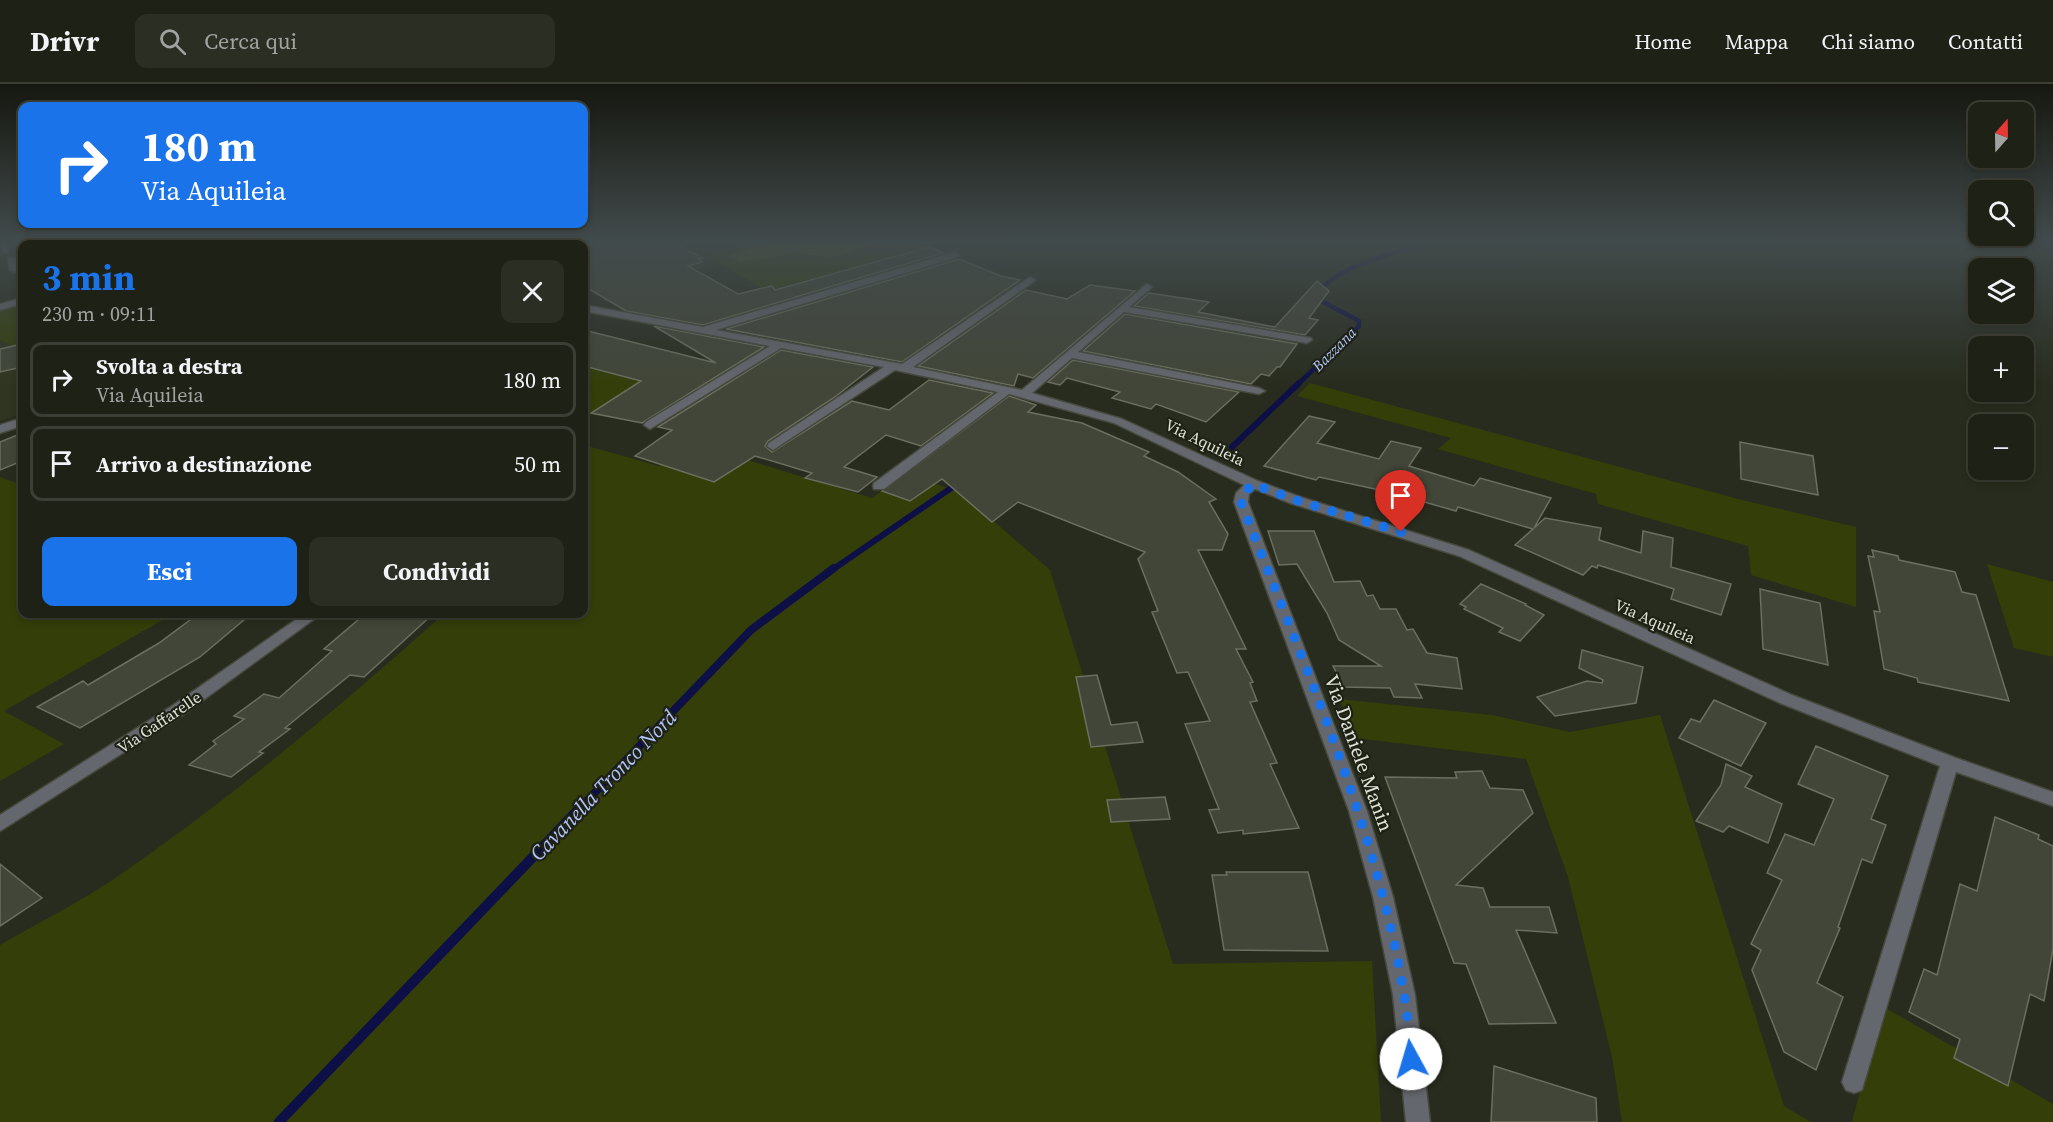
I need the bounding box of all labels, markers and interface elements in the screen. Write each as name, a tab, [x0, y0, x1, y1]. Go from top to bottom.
search box	[135, 14, 555, 68]
text: Drivr	[30, 22, 99, 60]
icon: search	[156, 25, 189, 58]
text: Cerca qui	[204, 26, 297, 56]
text: Home	[1634, 27, 1692, 56]
text: Mappa	[1725, 27, 1789, 56]
text: Chi siamo	[1822, 27, 1915, 56]
text: Contatti	[1948, 27, 2023, 56]
north arrow	[1968, 102, 2034, 168]
map controls	[1968, 102, 2034, 480]
text: 180 m	[141, 117, 256, 175]
icon: right	[42, 126, 120, 204]
text: Via Aquileia	[141, 172, 286, 209]
button: search	[1968, 180, 2034, 246]
text: 3 min	[42, 253, 135, 302]
button: layers	[1968, 258, 2034, 324]
button: close	[501, 260, 564, 323]
text: 230 m · 09:11	[42, 300, 156, 328]
water label: Bazzana	[1306, 322, 1361, 377]
button: +	[1968, 336, 2034, 402]
text: Svolta a destra	[96, 351, 242, 381]
icon: right	[45, 363, 78, 396]
text: 180 m	[503, 365, 561, 395]
text: Via Aquileia	[96, 381, 204, 409]
street label: Via Aquileia	[1161, 413, 1249, 471]
button: −	[1968, 414, 2034, 480]
icon: arrive	[45, 447, 78, 480]
text: Arrivo a destinazione	[96, 449, 312, 479]
text: 50 m	[514, 449, 561, 479]
pin	[1375, 470, 1426, 532]
icon: arrive	[1384, 479, 1417, 512]
button: Esci	[42, 537, 297, 606]
button: Condividi	[309, 537, 564, 606]
street label: Via Aquileia	[1611, 593, 1700, 649]
street label: Via Daniele Manin	[1318, 671, 1400, 835]
street label: Via Gaffarelle	[113, 686, 205, 758]
water label: Cavanella Tronco Nord	[523, 703, 683, 867]
position arrow	[1379, 1027, 1443, 1091]

